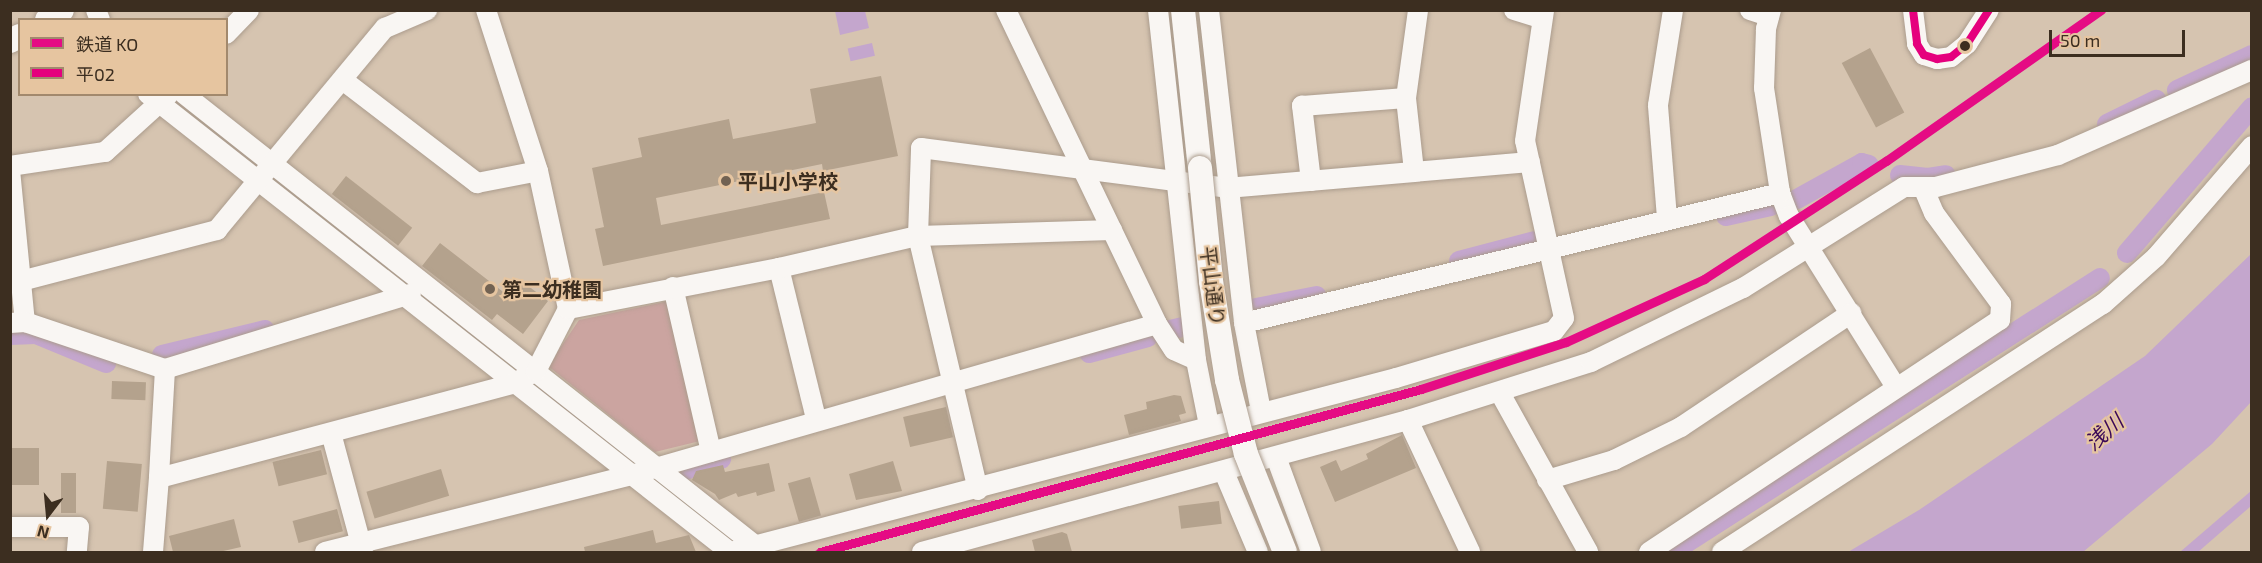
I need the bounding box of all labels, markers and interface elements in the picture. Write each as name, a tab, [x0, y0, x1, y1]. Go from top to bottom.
legend	[18, 18, 228, 96]
scale bar	[2052, 18, 2188, 56]
text: 50 m	[2060, 29, 2100, 51]
text: 鉄道 KO	[76, 33, 138, 55]
unlabelled marker	[1959, 40, 1971, 52]
text: 平02	[76, 63, 115, 85]
place label: 平山小学校	[738, 169, 838, 193]
marker: 平山小学校	[719, 174, 733, 188]
street label: 平山通り	[1196, 245, 1230, 327]
place label: 第二幼稚園	[502, 277, 602, 301]
marker: 第二幼稚園	[483, 282, 497, 296]
water label: 浅川	[2080, 409, 2128, 455]
north arrow	[18, 485, 78, 545]
text: N	[35, 522, 51, 544]

